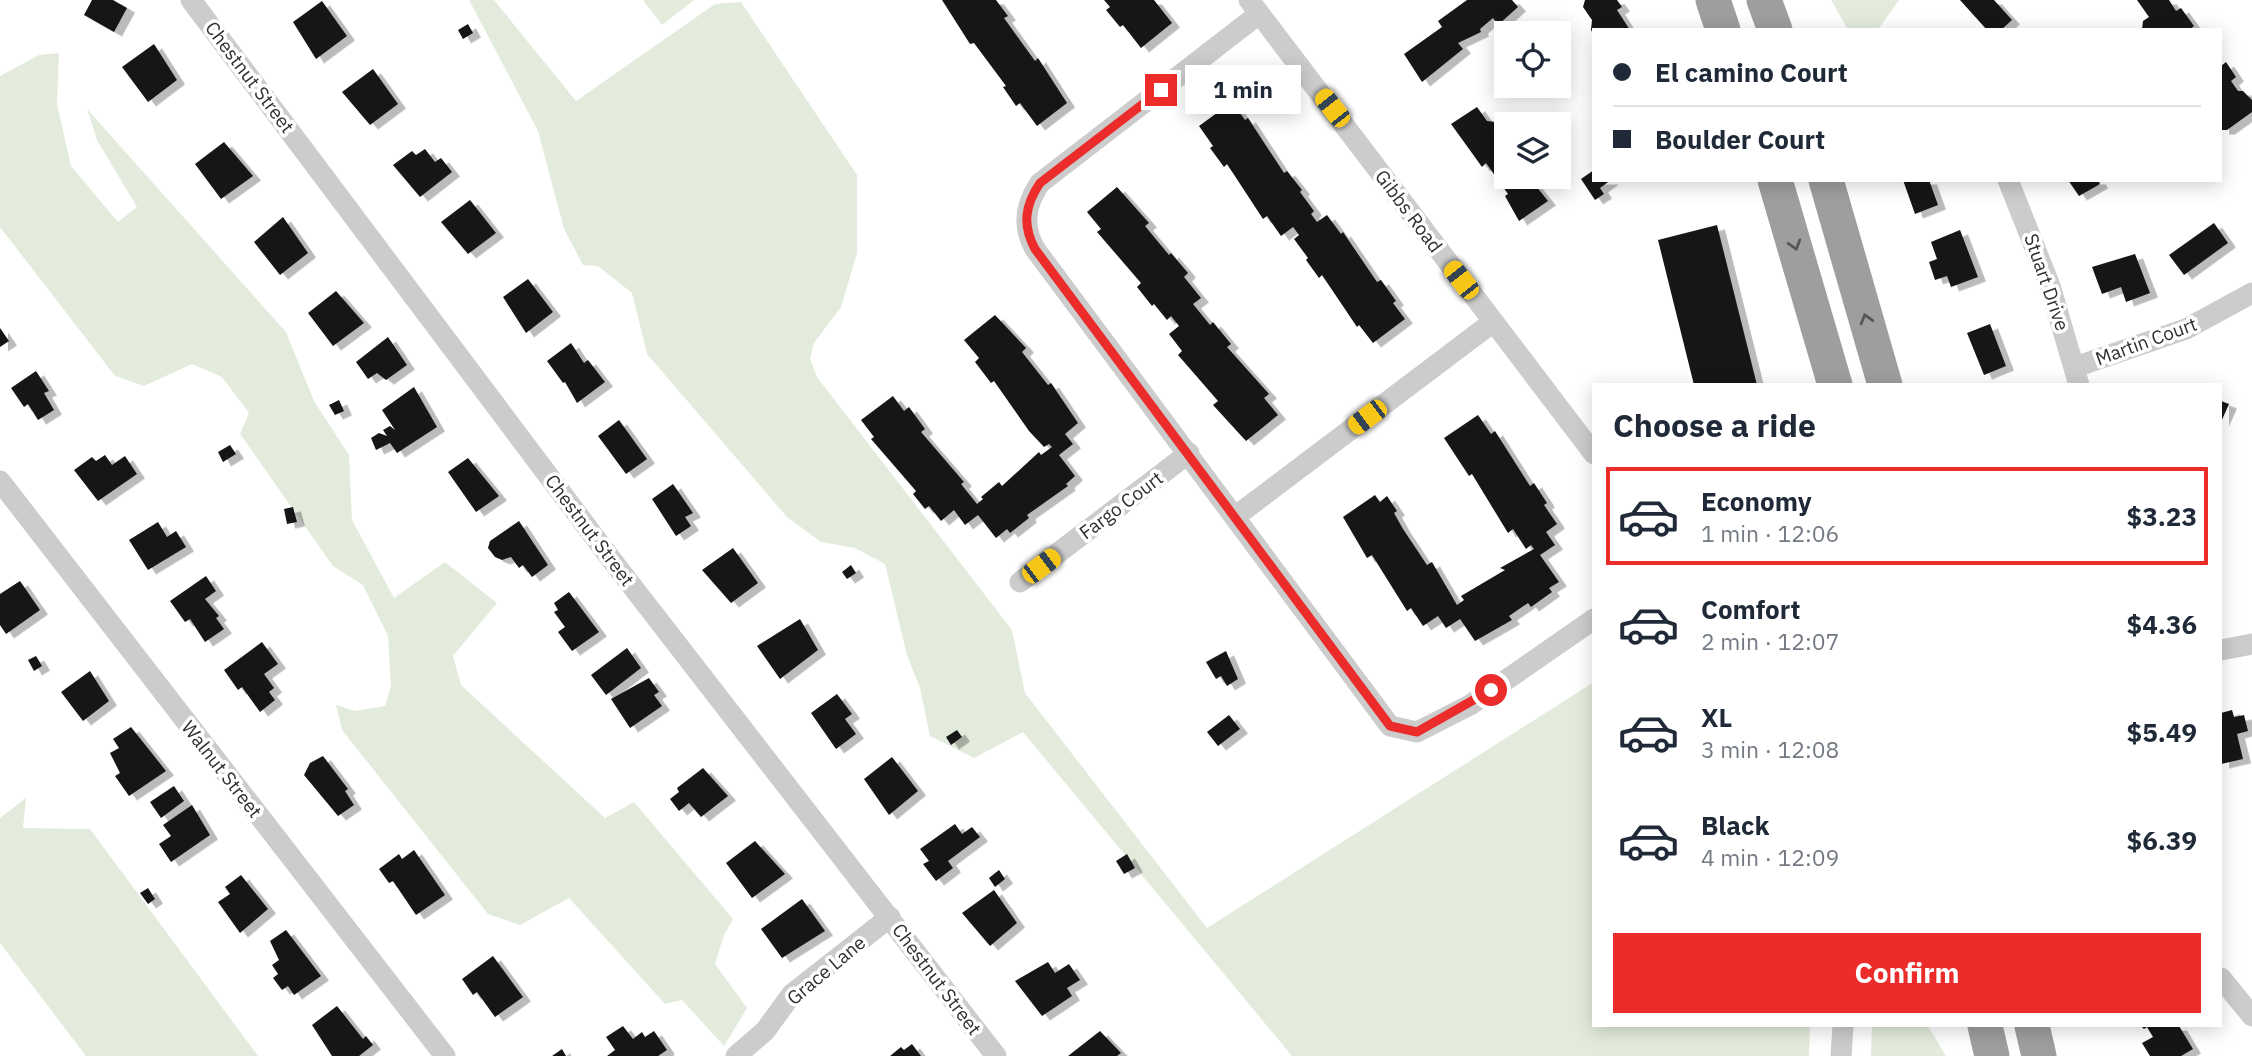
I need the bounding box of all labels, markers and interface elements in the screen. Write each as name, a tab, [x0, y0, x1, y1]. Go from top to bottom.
street label: Chestnut Street	[200, 16, 300, 138]
map controls	[1494, 21, 1571, 189]
button: locate	[1494, 21, 1571, 98]
text: El camino Court	[1655, 55, 1848, 89]
callout: 1 min	[1186, 66, 1301, 114]
route end	[1145, 74, 1177, 106]
text: 1 min	[1213, 74, 1273, 104]
car	[1311, 85, 1354, 131]
button: layers	[1494, 112, 1571, 189]
text: Boulder Court	[1655, 122, 1825, 156]
street label: Gibbs Road	[1370, 165, 1448, 257]
street label: Stuart Drive	[2019, 230, 2075, 334]
one-way arrow	[1787, 239, 1802, 251]
car	[1440, 257, 1483, 303]
street label: Martin Court	[2092, 312, 2200, 370]
one-way arrow	[1860, 314, 1875, 326]
car	[1344, 396, 1391, 438]
text: Choose a ride	[1613, 404, 1816, 446]
street label: Fargo Court	[1074, 466, 1168, 544]
street label: Chestnut Street	[540, 469, 640, 591]
text: Economy	[1701, 484, 1812, 518]
icon: car	[1617, 485, 1680, 548]
text: $3.23	[2127, 499, 2197, 533]
text: 1 min · 12:06	[1701, 518, 1839, 548]
car	[1018, 545, 1065, 587]
text: Comfort	[1701, 592, 1800, 626]
icon: car	[1617, 593, 1680, 656]
text: $4.36	[2127, 607, 2197, 641]
text: 2 min · 12:07	[1701, 626, 1839, 656]
route start	[1475, 674, 1507, 706]
text: XL	[1701, 700, 1732, 734]
icon: car	[1617, 701, 1680, 764]
text: $5.49	[2127, 715, 2197, 749]
street label: Walnut Street	[177, 716, 267, 822]
text: 3 min · 12:08	[1701, 734, 1839, 764]
text: Black	[1701, 808, 1769, 842]
icon: car	[1617, 809, 1680, 872]
text: $6.39	[2127, 823, 2197, 857]
text: 4 min · 12:09	[1701, 842, 1839, 872]
street label: Chestnut Street	[887, 918, 987, 1040]
street label: Grace Lane	[782, 930, 870, 1010]
button: Confirm	[1613, 933, 2201, 1013]

